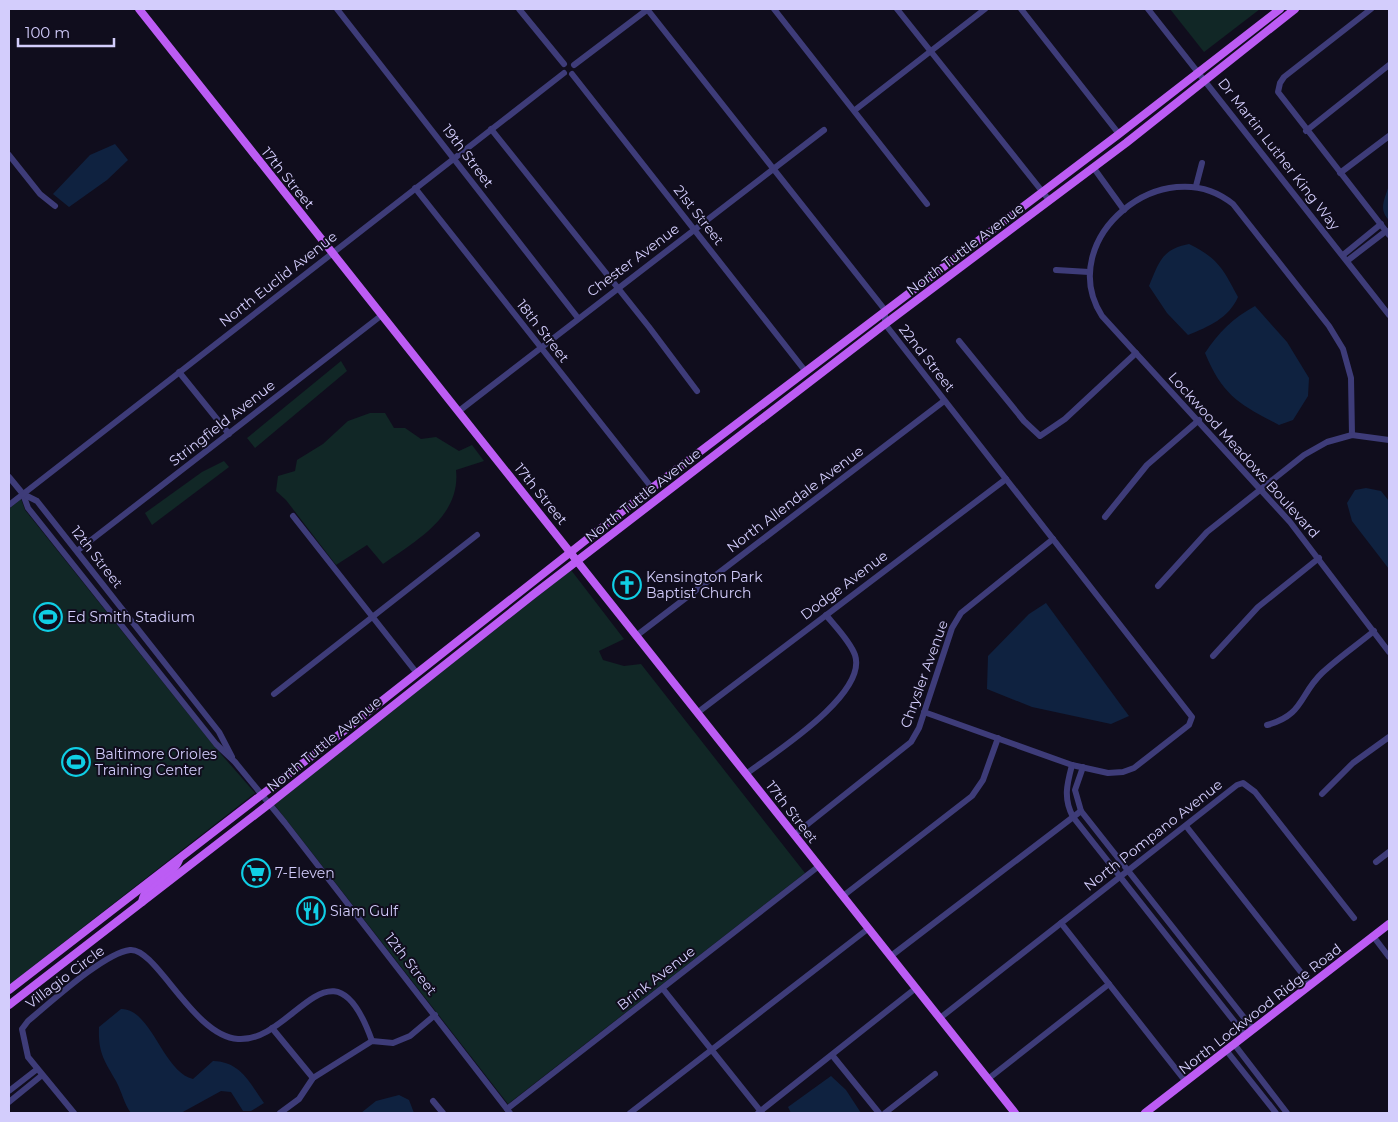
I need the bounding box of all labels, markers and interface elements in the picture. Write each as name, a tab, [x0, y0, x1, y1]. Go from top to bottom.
scale bar	[18, 15, 114, 47]
text: 100 m	[25, 23, 70, 42]
street label: Dr Martin Luther King Way	[1214, 74, 1344, 234]
street label: 19th Street	[438, 121, 498, 192]
street label: 17th Street	[258, 143, 319, 213]
street label: 21st Street	[670, 181, 728, 249]
street label: North Tuttle Avenue	[903, 199, 1027, 299]
street label: Chester Avenue	[583, 220, 683, 300]
street label: North Euclid Avenue	[215, 227, 341, 331]
street label: 18th Street	[513, 296, 573, 366]
street label: 22nd Street	[895, 321, 959, 396]
street label: Lockwood Meadows Boulevard	[1165, 368, 1323, 542]
street label: Stringfield Avenue	[165, 376, 279, 470]
street label: North Allendale Avenue	[723, 442, 867, 556]
street label: North Tuttle Avenue	[582, 444, 704, 546]
street label: 17th Street	[511, 459, 572, 529]
street label: 12th Street	[67, 522, 127, 592]
street label: Dodge Avenue	[797, 546, 891, 624]
place label: Kensington Park Baptist Church	[646, 568, 763, 602]
church icon: Kensington Park Baptist Church	[612, 570, 642, 600]
sports icon: Ed Smith Stadium	[33, 602, 63, 632]
place label: Ed Smith Stadium	[67, 608, 195, 626]
street label: Chrysler Avenue	[896, 618, 952, 730]
street label: North Tuttle Avenue	[263, 692, 385, 796]
place label: Baltimore Orioles Training Center	[95, 745, 217, 779]
sports icon: Baltimore Orioles Training Center	[61, 747, 91, 777]
street label: North Pompano Avenue	[1080, 775, 1226, 895]
street label: 17th Street	[762, 777, 822, 847]
supermarket icon: 7-Eleven	[241, 858, 271, 888]
place label: 7-Eleven	[275, 864, 335, 882]
restaurant icon: Siam Gulf	[296, 896, 326, 926]
place label: Siam Gulf	[330, 902, 399, 920]
street label: 12th Street	[381, 929, 441, 999]
street label: North Lockwood Ridge Road	[1175, 940, 1345, 1078]
street label: Villagio Circle	[22, 942, 108, 1012]
street label: Brink Avenue	[613, 942, 699, 1014]

